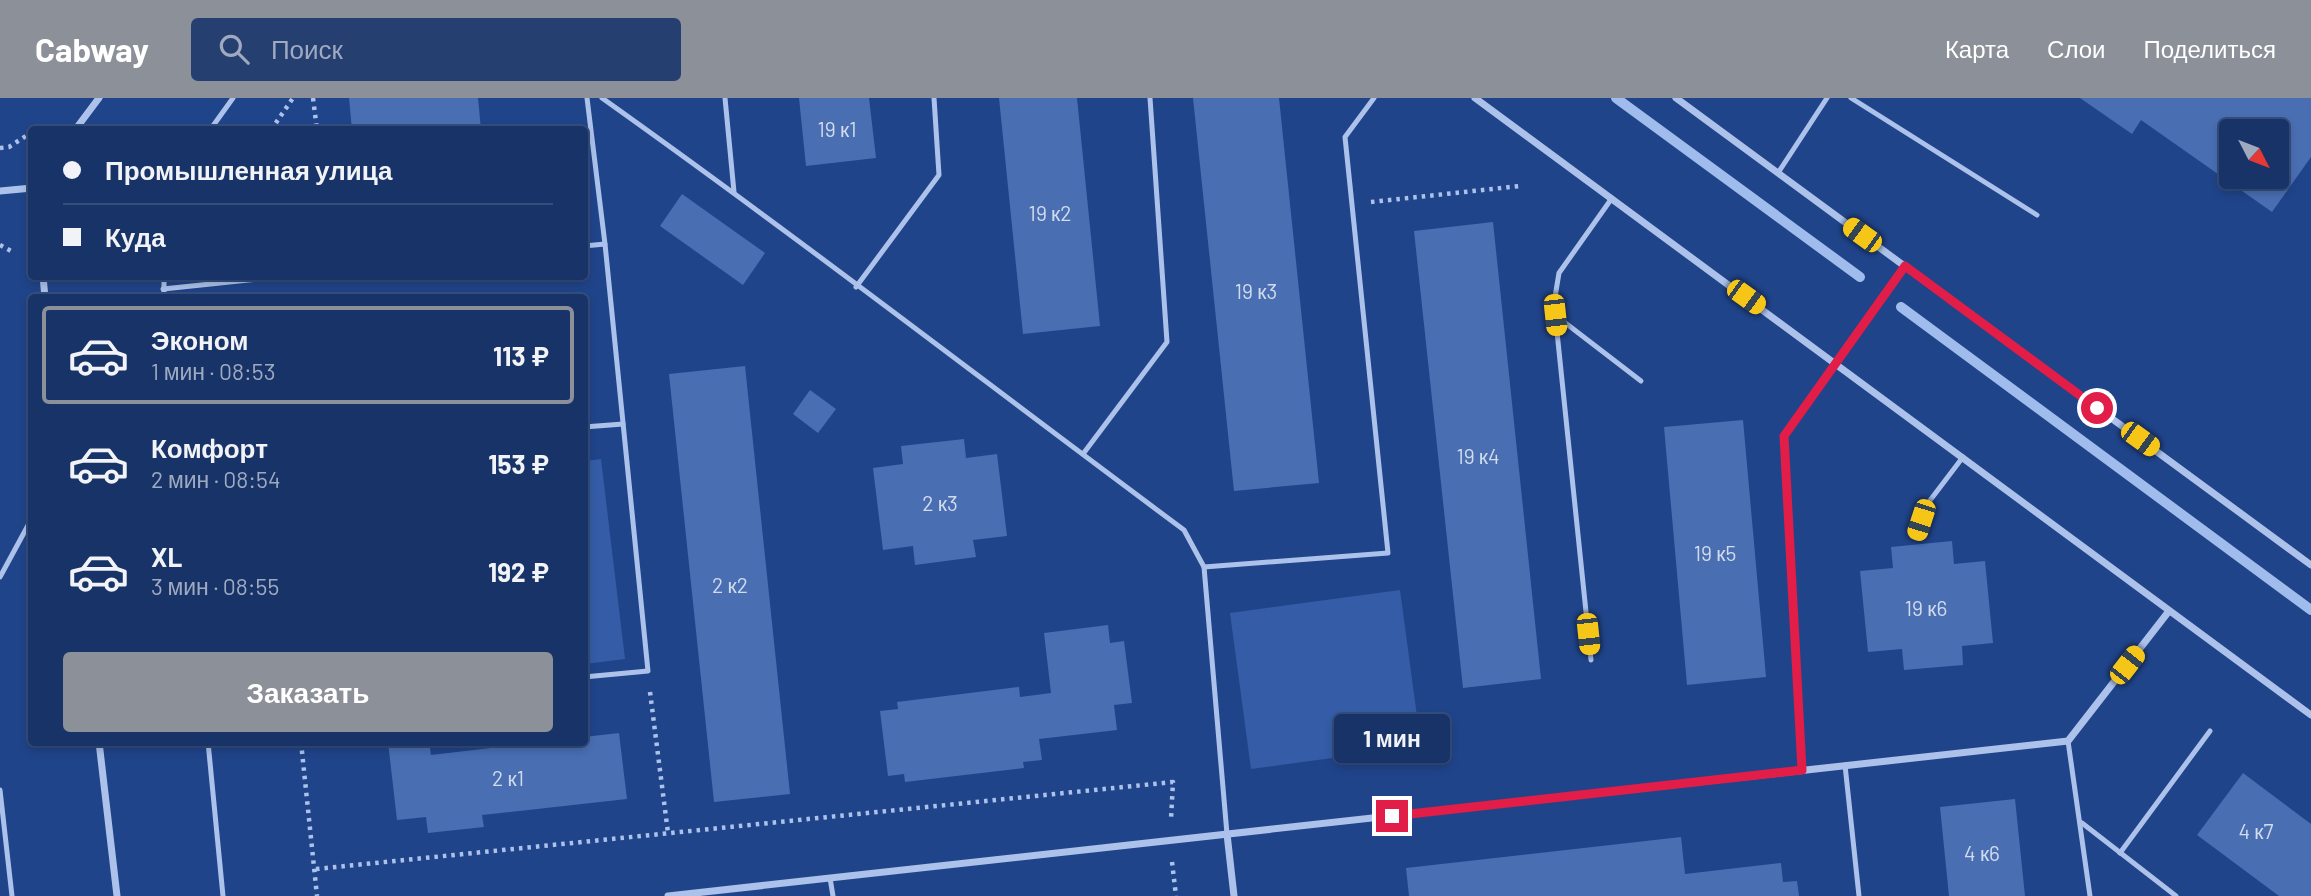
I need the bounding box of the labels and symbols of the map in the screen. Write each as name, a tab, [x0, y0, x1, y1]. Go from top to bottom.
house number: 19 к1	[817, 116, 857, 141]
north arrow	[2219, 119, 2289, 189]
house number: 19 к2	[1029, 200, 1071, 225]
car	[1839, 214, 1886, 256]
car	[1723, 276, 1770, 318]
house number: 19 к3	[1235, 278, 1277, 303]
car	[1543, 293, 1568, 337]
route start	[2081, 392, 2113, 424]
car	[2117, 418, 2164, 460]
house number: 19 к4	[1456, 443, 1500, 468]
house number: 2 к3	[922, 490, 958, 515]
car	[1905, 497, 1938, 543]
house number: 19 к5	[1694, 540, 1736, 565]
house number: 2 к2	[712, 572, 748, 597]
house number: 19 к6	[1905, 595, 1947, 620]
car	[1576, 612, 1601, 656]
car	[2106, 642, 2149, 688]
callout: 1 мин	[1334, 714, 1450, 764]
house number: 2 к1	[492, 765, 524, 790]
route end	[1376, 800, 1408, 832]
house number: 4 к7	[2239, 818, 2274, 843]
house number: 4 к6	[1964, 840, 2000, 865]

